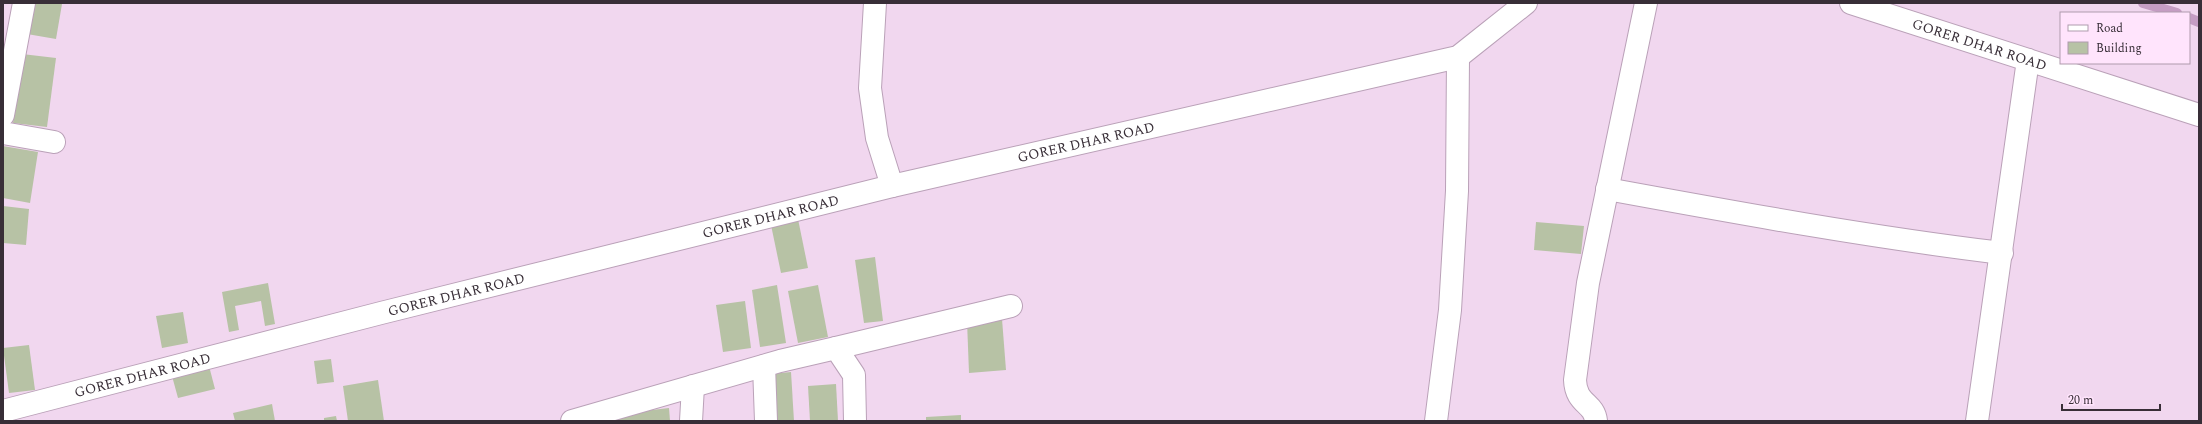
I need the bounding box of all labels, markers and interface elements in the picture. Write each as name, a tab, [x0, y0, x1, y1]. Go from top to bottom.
legend	[2060, 12, 2190, 64]
street label: GORER DHAR ROAD	[1909, 13, 2049, 76]
text: Road	[2096, 19, 2123, 38]
text: Building	[2096, 39, 2142, 58]
street label: GORER DHAR ROAD	[1015, 116, 1157, 168]
street label: GORER DHAR ROAD	[700, 190, 841, 244]
street label: GORER DHAR ROAD	[386, 268, 527, 322]
street label: GORER DHAR ROAD	[72, 348, 213, 403]
scale bar	[2062, 386, 2160, 412]
text: 20 m	[2068, 391, 2093, 410]

